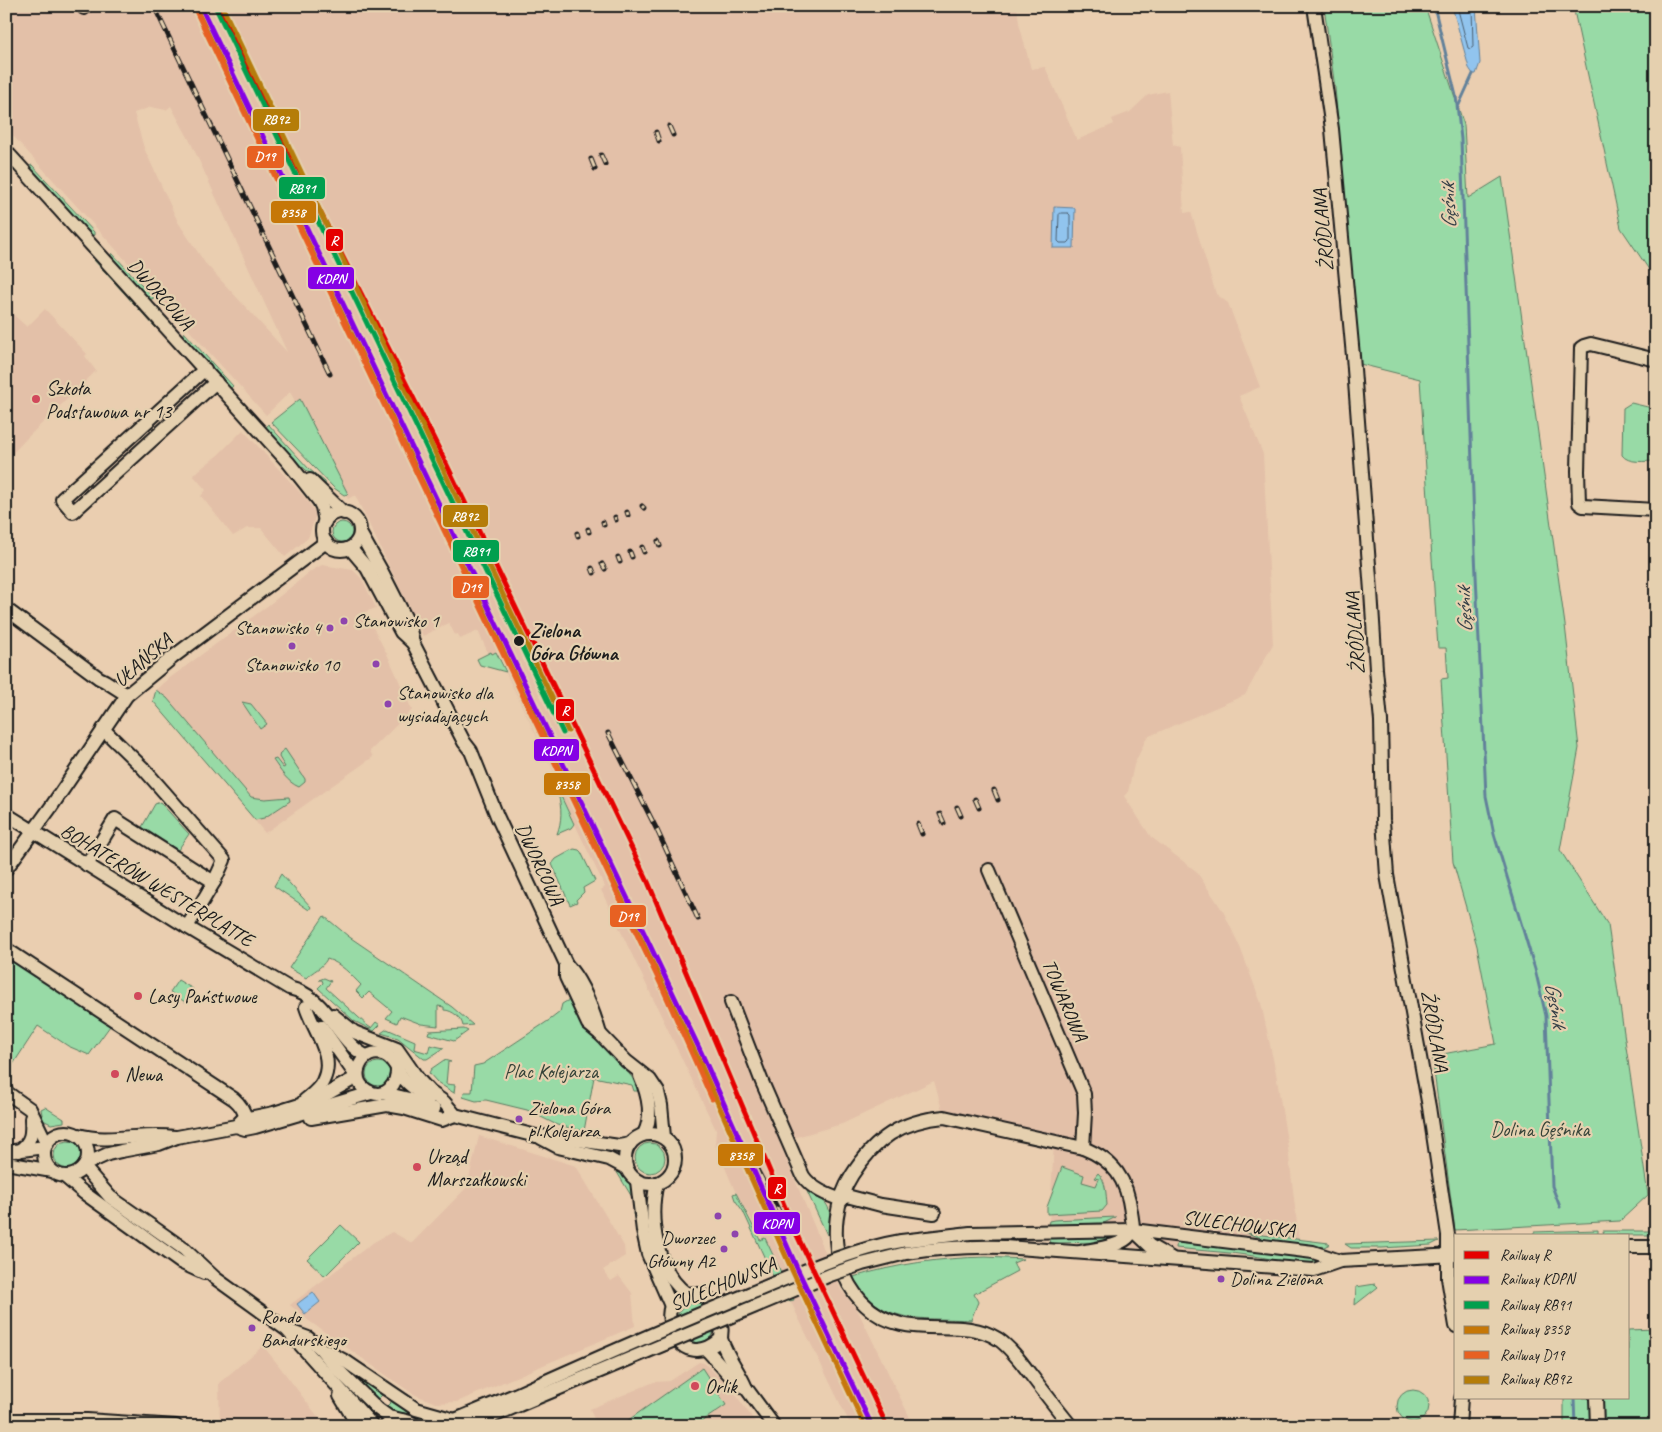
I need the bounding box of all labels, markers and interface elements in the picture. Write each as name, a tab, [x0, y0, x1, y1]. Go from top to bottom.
line badge: RB92	[252, 108, 300, 132]
text: RB92	[262, 111, 291, 128]
line badge: D19	[246, 145, 285, 169]
text: D19	[255, 148, 277, 165]
line badge: RB91	[278, 176, 326, 200]
text: RB91	[288, 180, 317, 197]
water label: Gęśnik	[1434, 180, 1462, 229]
street label: ŹRÓDLANA	[1307, 187, 1339, 272]
line badge: 8358	[270, 200, 317, 224]
text: 8358	[281, 204, 307, 221]
line badge: R	[325, 228, 344, 252]
text: R	[330, 232, 340, 249]
street label: DWORCOWA	[122, 253, 200, 336]
line badge: KDPN	[307, 266, 355, 290]
text: KDPN	[316, 270, 349, 287]
place label: Szkoła Podstawowa nr 13	[46, 376, 173, 424]
marker: Szkoła Podstawowa nr 13	[30, 393, 42, 405]
line badge: RB92	[442, 504, 489, 528]
text: RB92	[451, 508, 480, 525]
line badge: RB91	[452, 539, 500, 563]
text: RB91	[462, 543, 491, 560]
line badge: D19	[452, 575, 490, 599]
text: D19	[461, 579, 483, 596]
water label: Gęśnik	[1450, 584, 1478, 633]
street label: ŹRÓDLANA	[1340, 590, 1370, 675]
place label: Stanowisko 1	[353, 609, 441, 633]
place label: Stanowisko 4	[235, 616, 323, 640]
marker: Stanowisko 1	[339, 616, 349, 626]
place label: Zielona Góra Główna	[530, 618, 620, 666]
marker: Stanowisko 4	[325, 623, 335, 633]
street label: UŁAŃSKA	[109, 627, 178, 692]
marker: Zielona Góra Główna	[512, 634, 526, 648]
marker: Stanowisko 10	[287, 641, 297, 651]
place label: Stanowisko 10	[245, 653, 341, 677]
unlabelled marker	[371, 659, 381, 669]
place label: Stanowisko dla wysiadających	[397, 681, 494, 728]
line badge: R	[555, 698, 575, 722]
marker: Stanowisko dla wysiadających	[383, 699, 393, 709]
text: R	[561, 702, 571, 719]
line badge: KDPN	[533, 738, 580, 762]
text: KDPN	[541, 742, 574, 759]
line badge: 8358	[543, 772, 591, 796]
text: 8358	[555, 776, 581, 793]
street label: BOHATERÓW WESTERPLATTE	[56, 818, 260, 954]
street label: DWORCOWA	[510, 819, 570, 910]
line badge: D19	[609, 904, 647, 928]
text: D19	[618, 908, 640, 925]
street label: TOWAROWA	[1037, 955, 1094, 1046]
water label: Gęśnik	[1539, 980, 1573, 1033]
place label: Lasy Państwowe	[148, 984, 258, 1009]
street label: ŹRÓDLANA	[1416, 988, 1455, 1075]
marker: Lasy Państwowe	[132, 990, 144, 1002]
park label: Plac Kolejarza	[504, 1059, 600, 1084]
place label: Newa	[125, 1062, 164, 1087]
marker: Newa	[109, 1068, 121, 1080]
place label: Zielona Góra pl.Kolejarza	[528, 1096, 612, 1143]
marker: Zielona Góra pl.Kolejarza	[514, 1114, 524, 1124]
park label: Dolina Gęśnika	[1490, 1117, 1592, 1142]
line badge: 8358	[717, 1143, 764, 1167]
place label: Urząd Marszałkowski	[427, 1144, 528, 1192]
text: 8358	[729, 1147, 755, 1164]
marker: Urząd Marszałkowski	[411, 1161, 423, 1173]
line badge: R	[767, 1176, 787, 1200]
text: R	[773, 1180, 783, 1197]
street label: SULECHOWSKA	[1182, 1205, 1297, 1243]
unlabelled marker	[713, 1211, 723, 1221]
line badge: KDPN	[753, 1211, 801, 1235]
text: KDPN	[762, 1215, 795, 1232]
place label: Dworzec Główny A2	[647, 1226, 716, 1273]
unlabelled marker	[730, 1229, 740, 1239]
legend	[1454, 1234, 1630, 1400]
marker: Dworzec Główny A2	[719, 1244, 729, 1254]
text: Railway R	[1500, 1246, 1552, 1265]
street label: SULECHOWSKA	[666, 1251, 781, 1317]
place label: Dolina Zielona	[1230, 1267, 1324, 1291]
text: Railway KDPN	[1500, 1270, 1578, 1289]
marker: Dolina Zielona	[1216, 1274, 1226, 1284]
text: Railway RB91	[1500, 1296, 1573, 1315]
place label: Rondo Bandurskiego	[261, 1305, 348, 1352]
text: Railway 8358	[1500, 1320, 1571, 1339]
marker: Rondo Bandurskiego	[247, 1323, 257, 1333]
text: Railway D19	[1500, 1346, 1566, 1365]
text: Railway RB92	[1500, 1370, 1573, 1389]
place label: Orlik	[705, 1374, 738, 1399]
marker: Orlik	[689, 1380, 701, 1392]

